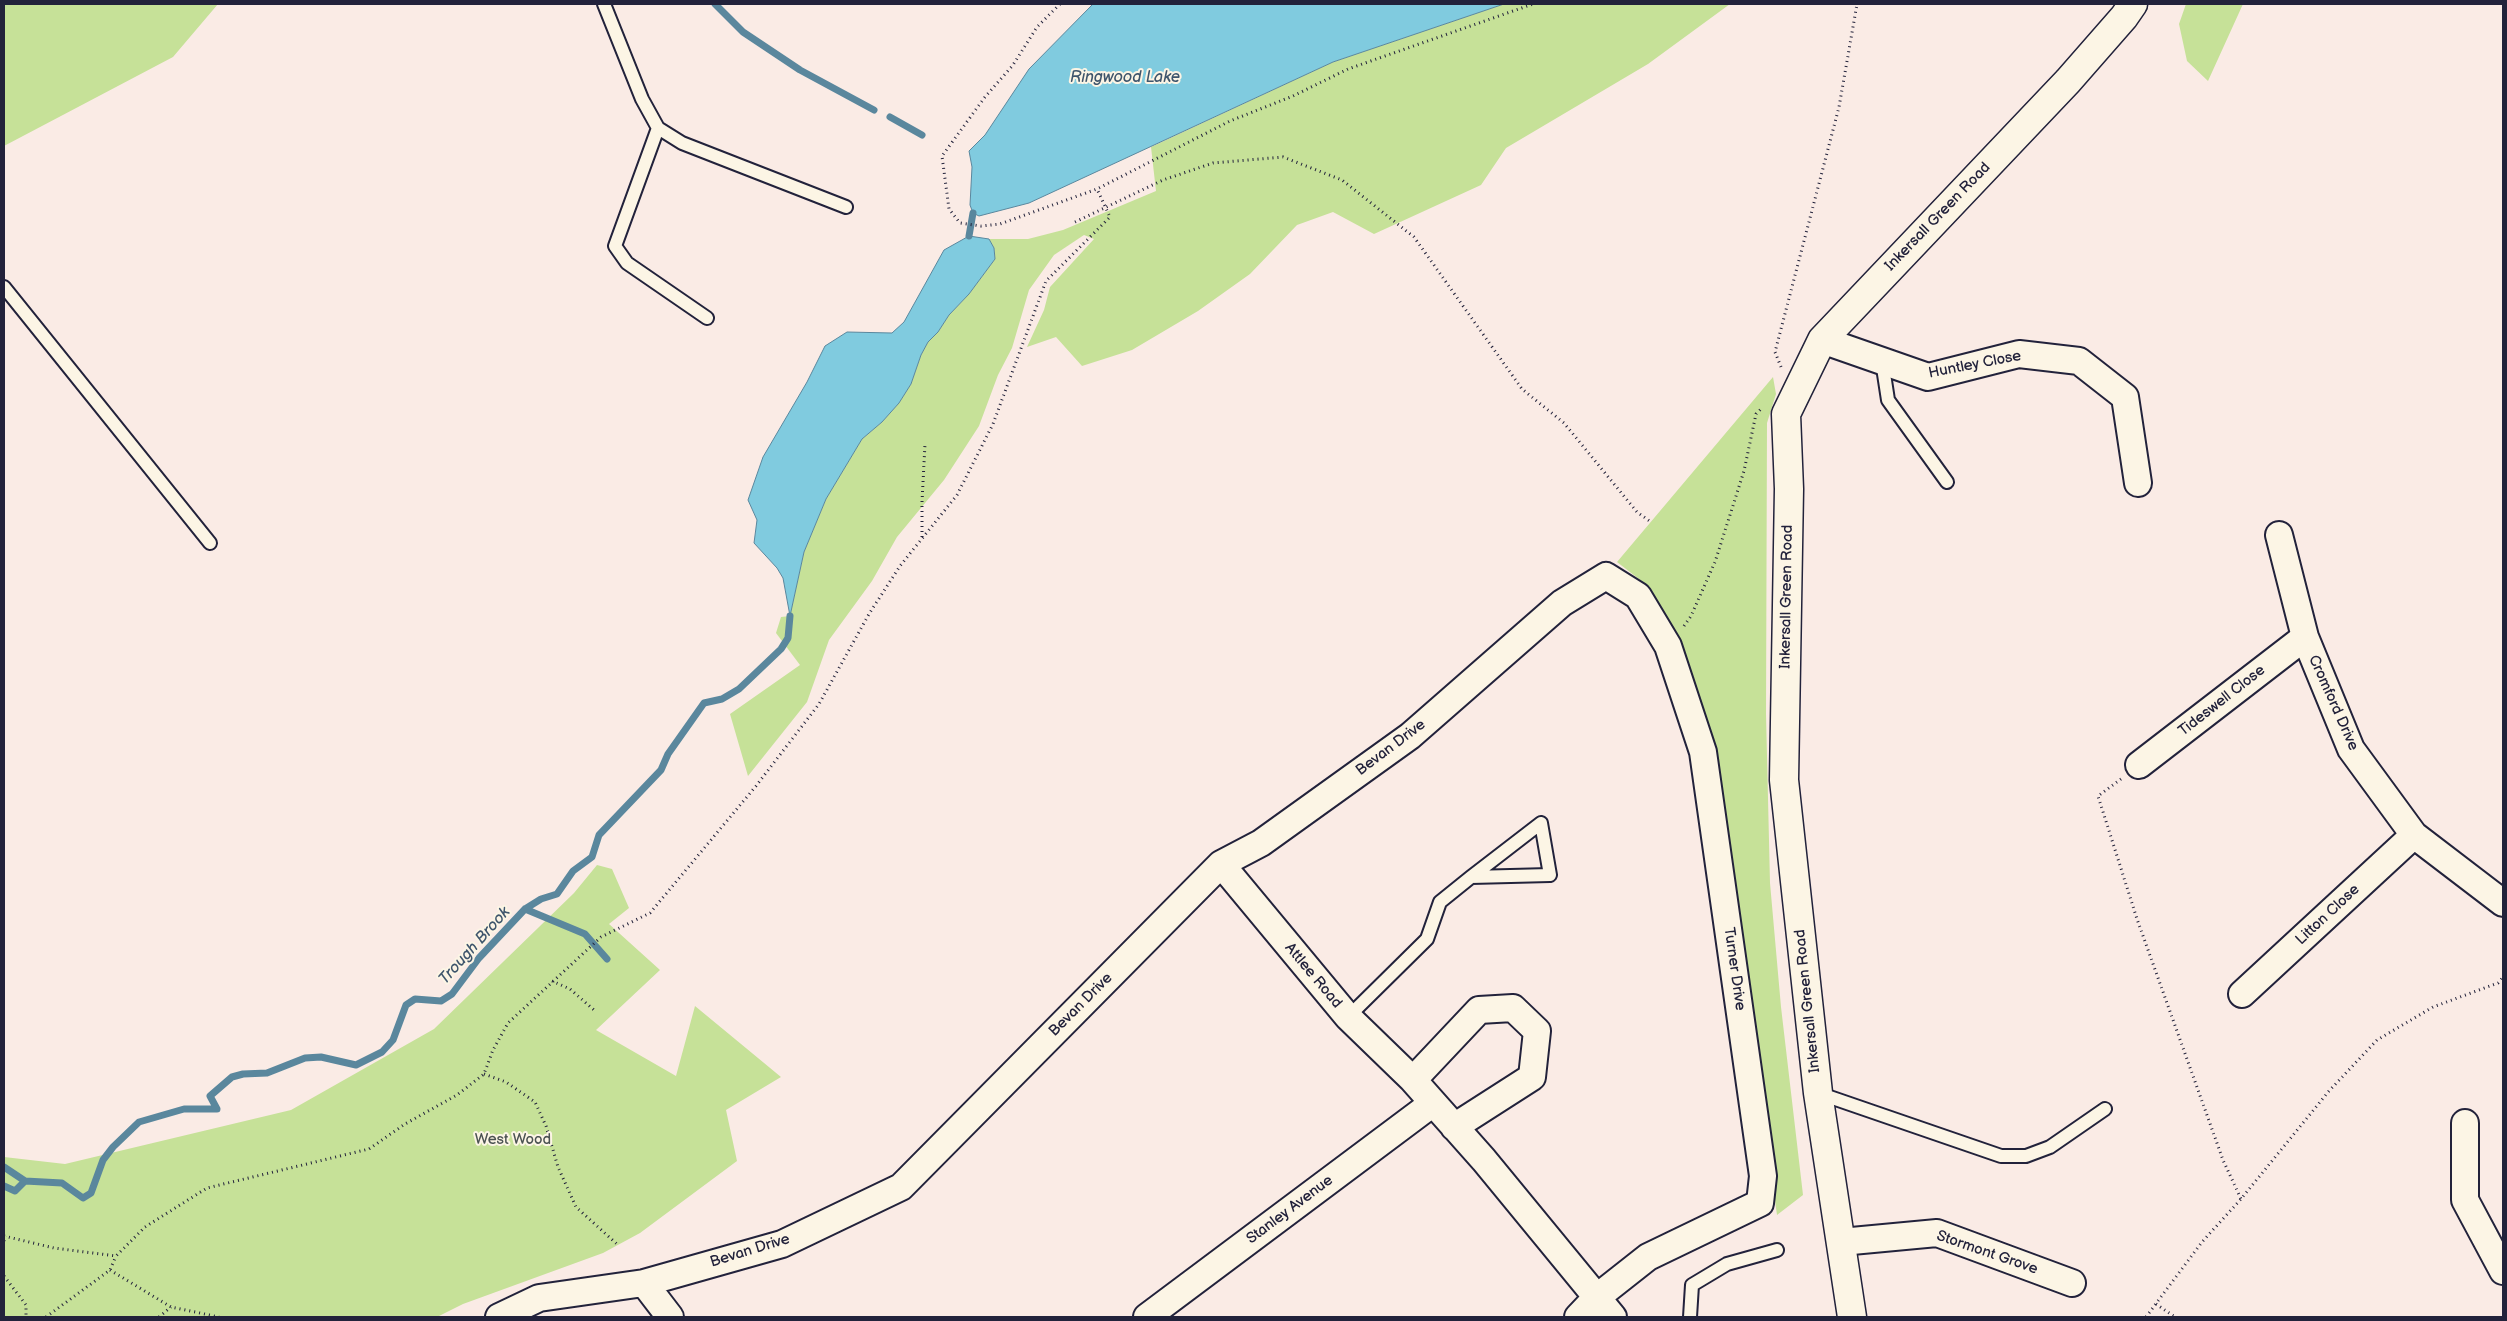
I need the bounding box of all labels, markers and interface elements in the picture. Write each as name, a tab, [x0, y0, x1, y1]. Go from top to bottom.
water label: Ringwood Lake	[1070, 68, 1180, 88]
street label: Inkersall Green Road	[1881, 159, 1995, 275]
street label: Huntley Close	[1927, 347, 2023, 383]
street label: Inkersall Green Road	[1777, 525, 1797, 669]
street label: Cromford Drive	[2304, 653, 2362, 753]
street label: Tideswell Close	[2175, 662, 2269, 740]
street label: Bevan Drive	[1353, 716, 1429, 780]
street label: Litton Close	[2292, 881, 2364, 949]
water label: Trough Brook	[435, 903, 515, 989]
street label: Turner Drive	[1719, 926, 1749, 1012]
street label: Inkersall Green Road	[1792, 928, 1824, 1074]
street label: Attlee Road	[1280, 940, 1346, 1012]
street label: Bevan Drive	[1046, 970, 1116, 1040]
park label: West Wood	[475, 1131, 551, 1149]
street label: Stanley Avenue	[1243, 1172, 1337, 1248]
street label: Stormont Grove	[1934, 1227, 2040, 1279]
street label: Bevan Drive	[708, 1230, 792, 1272]

